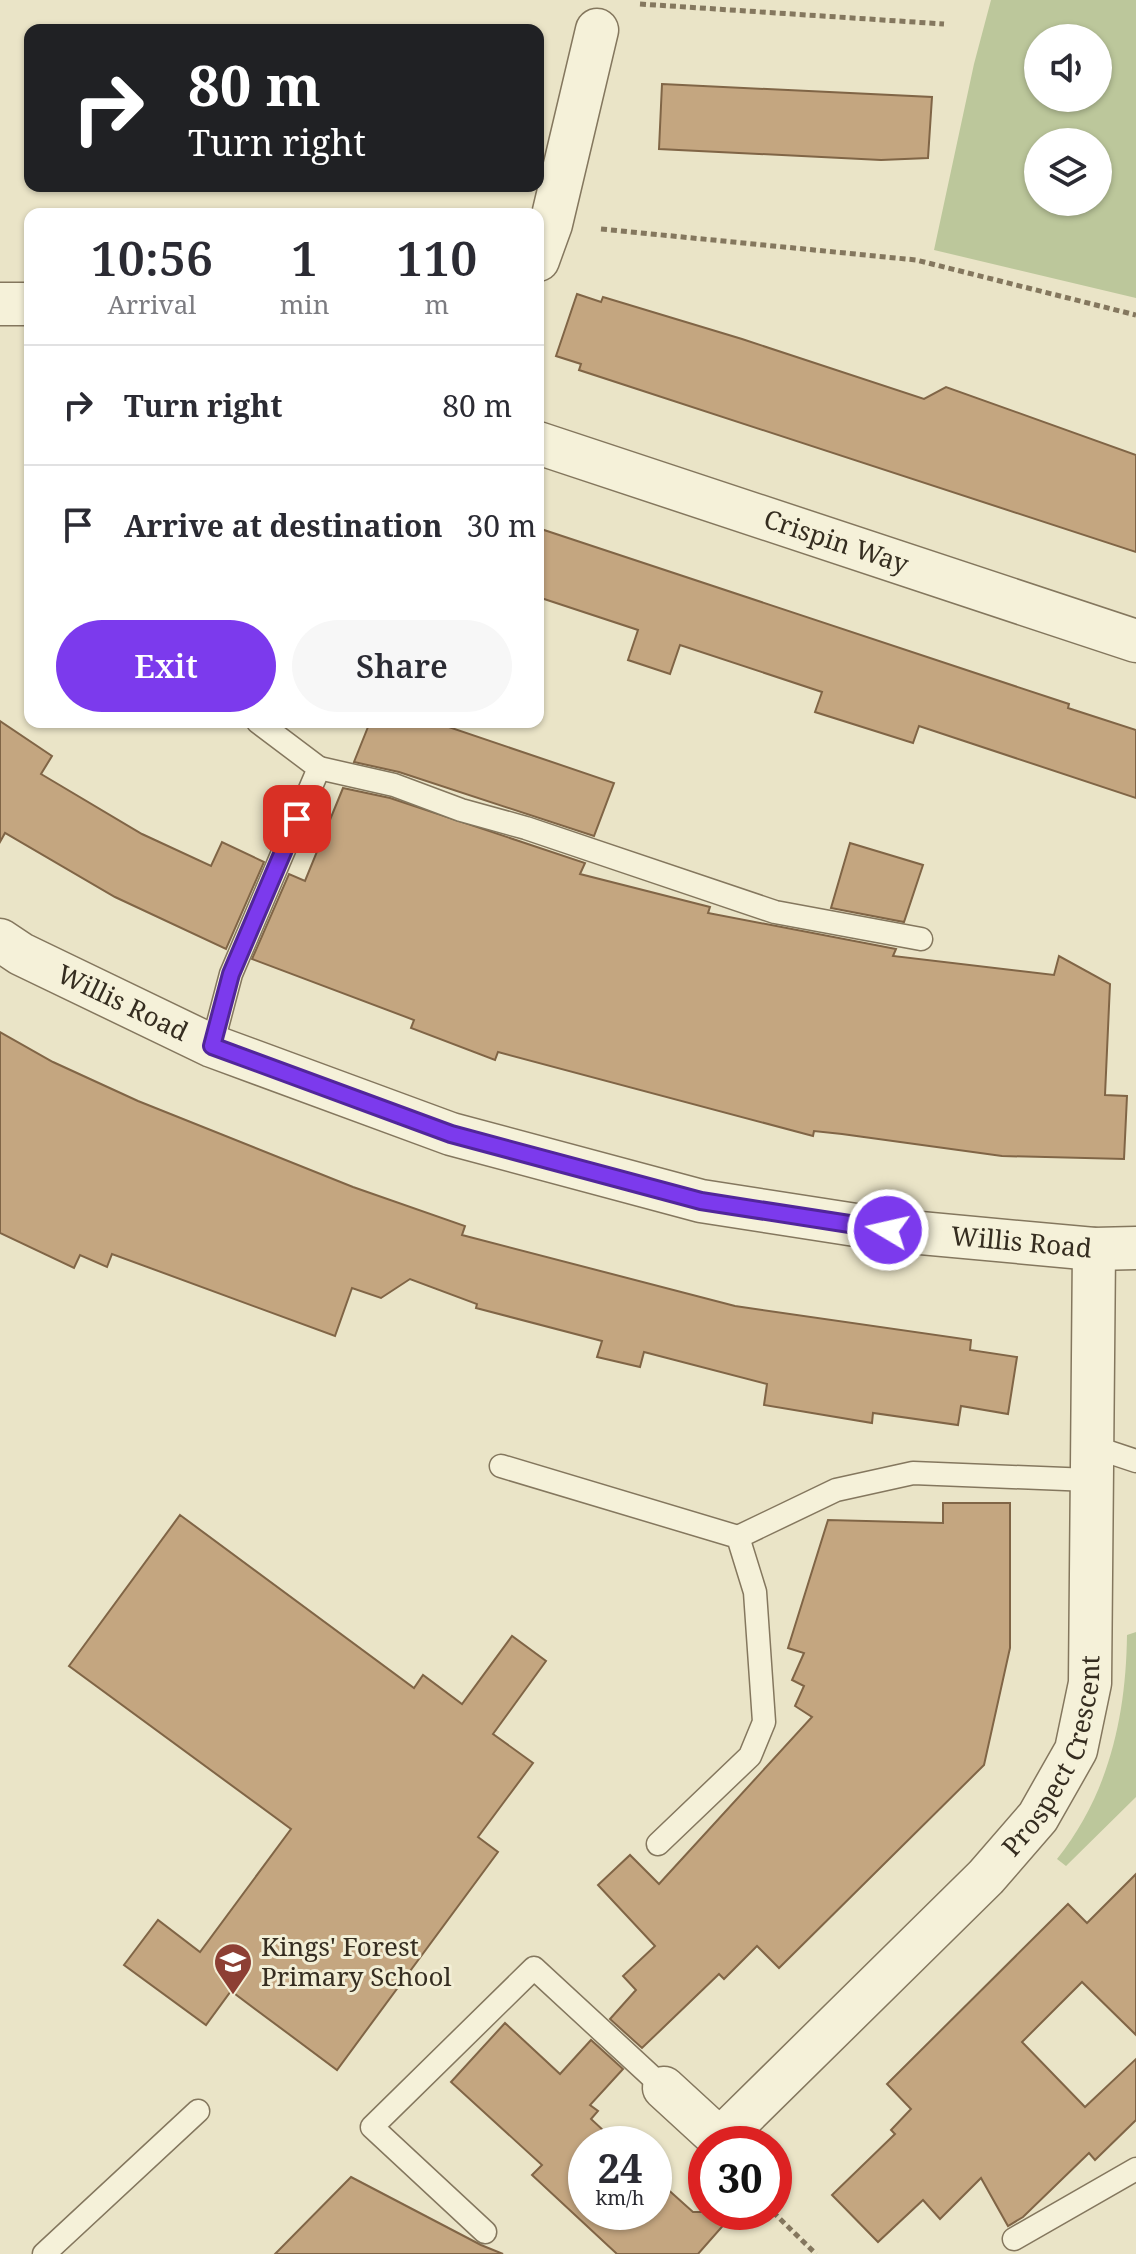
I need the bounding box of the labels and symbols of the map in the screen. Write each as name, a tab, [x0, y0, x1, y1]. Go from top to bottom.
street label: Crispin Way	[759, 500, 914, 582]
pin	[263, 785, 331, 853]
street label: Willis Road	[52, 955, 194, 1049]
position arrow	[846, 1188, 930, 1272]
street label: Willis Road	[950, 1217, 1094, 1266]
street label: Prospect Crescent	[993, 1655, 1107, 1863]
place label: Kings' Forest Primary School	[261, 1928, 452, 1994]
school or university icon: Kings' Forest Primary School	[212, 1941, 254, 1996]
speed limit sign: 30	[688, 2126, 792, 2230]

